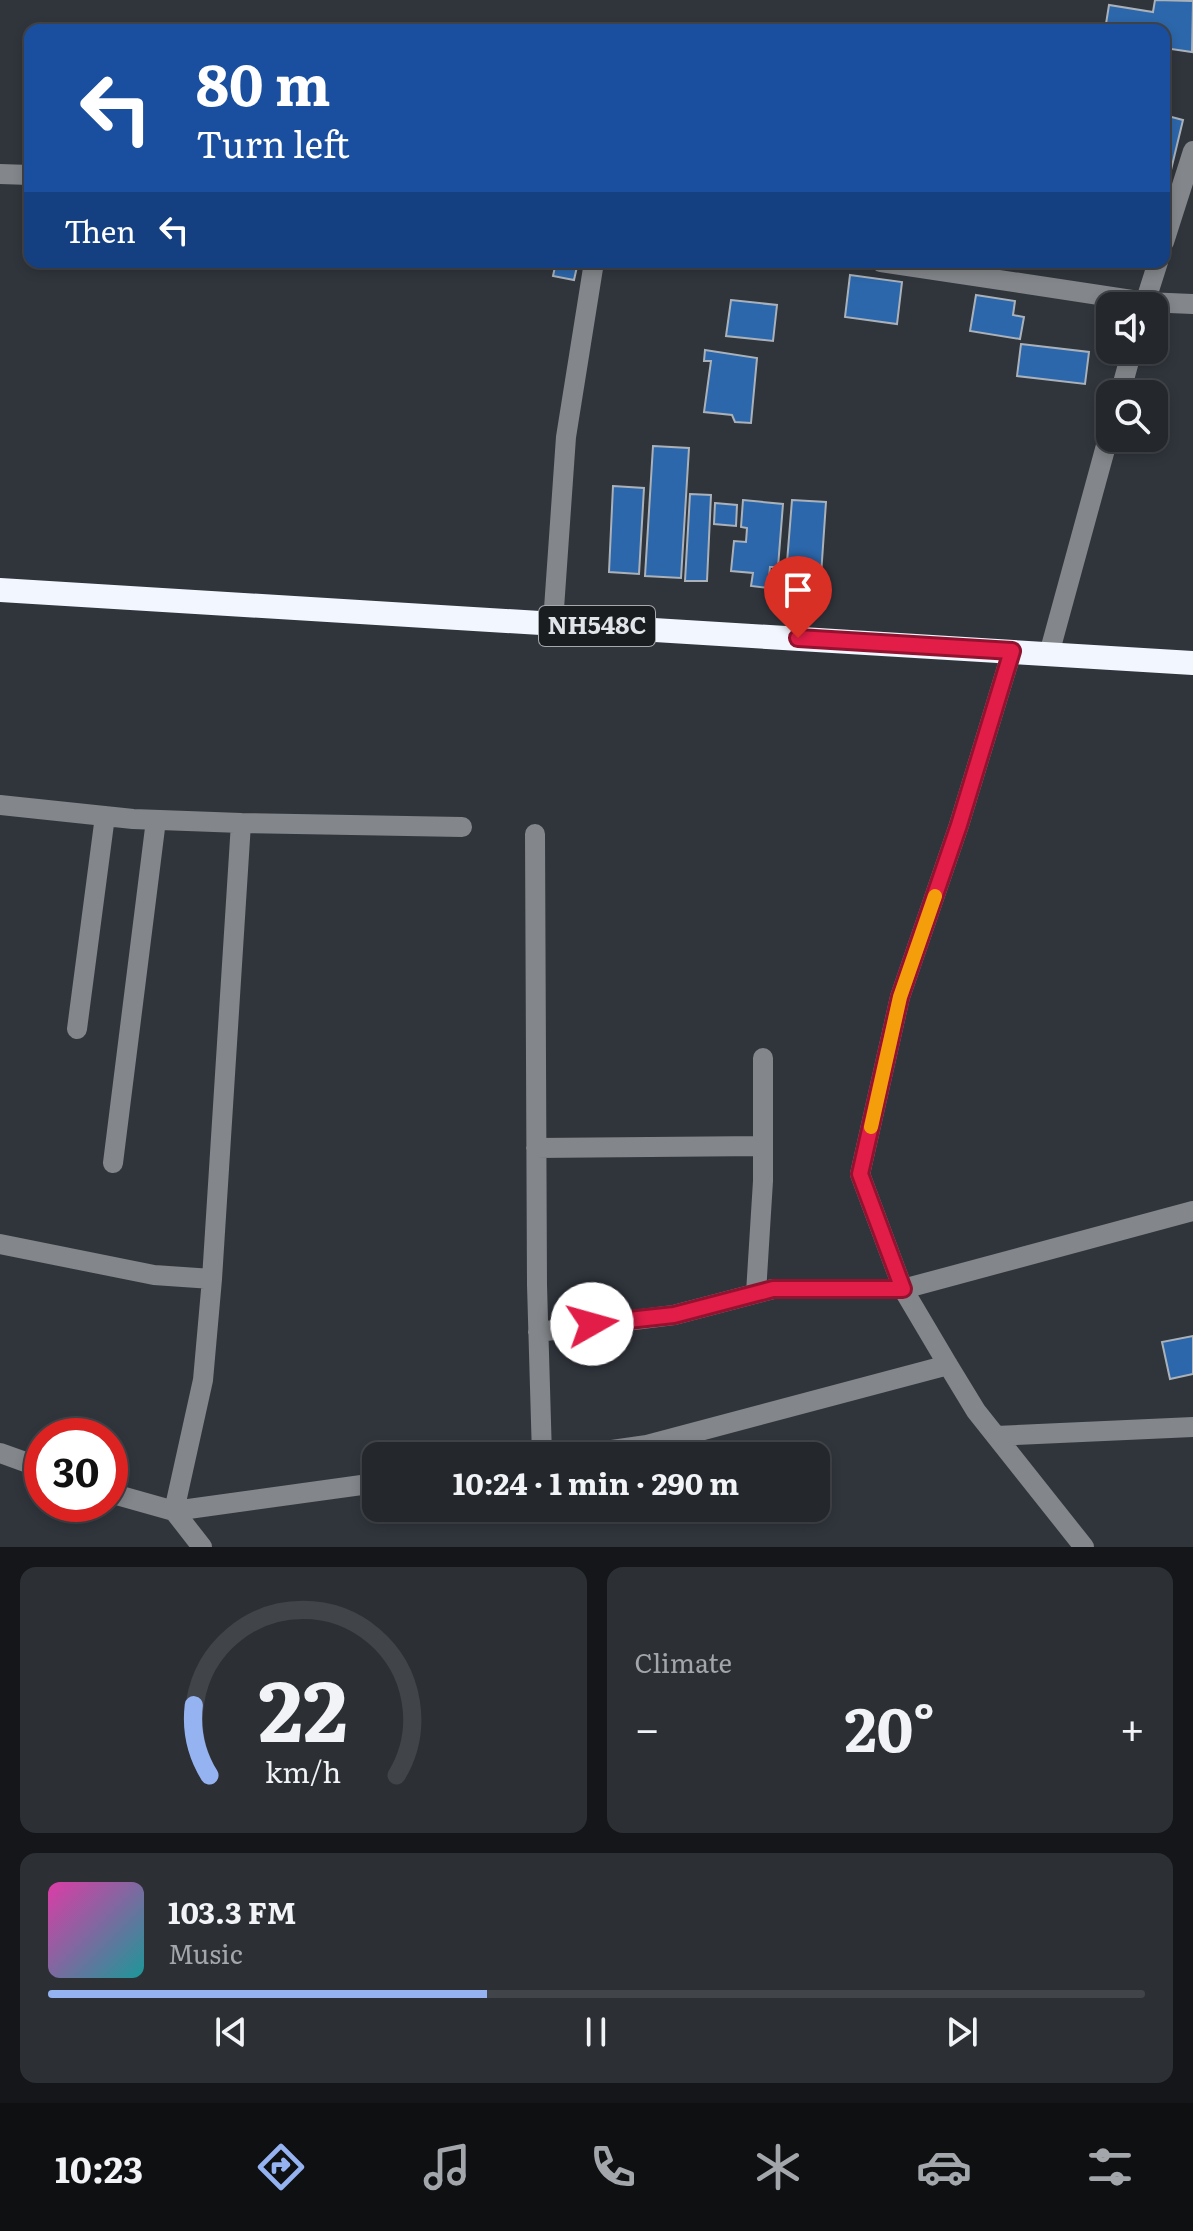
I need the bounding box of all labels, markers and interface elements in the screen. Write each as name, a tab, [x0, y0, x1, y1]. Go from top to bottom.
text: 80 m	[196, 40, 331, 123]
icon: left	[64, 56, 168, 160]
text: Turn left	[196, 116, 350, 169]
text: Then	[64, 208, 136, 252]
icon: left	[152, 208, 196, 252]
map controls	[1096, 292, 1168, 452]
button: sound	[1096, 292, 1168, 364]
button: search	[1096, 380, 1168, 452]
pin	[764, 556, 832, 638]
icon: arrive	[776, 568, 820, 612]
road number: NH548C	[539, 606, 655, 646]
position arrow	[550, 1282, 634, 1366]
speed limit sign: 30	[24, 1418, 128, 1522]
text: 10:24 · 1 min · 290 m	[453, 1460, 739, 1504]
text: Climate	[635, 1642, 732, 1681]
text: 22	[259, 1644, 348, 1768]
text: 20°	[844, 1681, 935, 1770]
text: −	[635, 1693, 660, 1759]
text: +	[1119, 1693, 1145, 1759]
text: km/h	[265, 1749, 341, 1792]
text: 103.3 FM	[168, 1889, 296, 1933]
text: Music	[168, 1933, 243, 1972]
icon: previous	[209, 2010, 253, 2054]
icon: pause	[574, 2010, 618, 2054]
icon: next	[940, 2010, 984, 2054]
icon: directions	[253, 2139, 309, 2195]
icon: music	[419, 2139, 475, 2195]
icon: phone	[585, 2139, 641, 2195]
icon: climate	[750, 2139, 806, 2195]
icon: car	[916, 2139, 972, 2195]
icon: filters	[1082, 2139, 1138, 2195]
text: 10:23	[55, 2141, 143, 2194]

